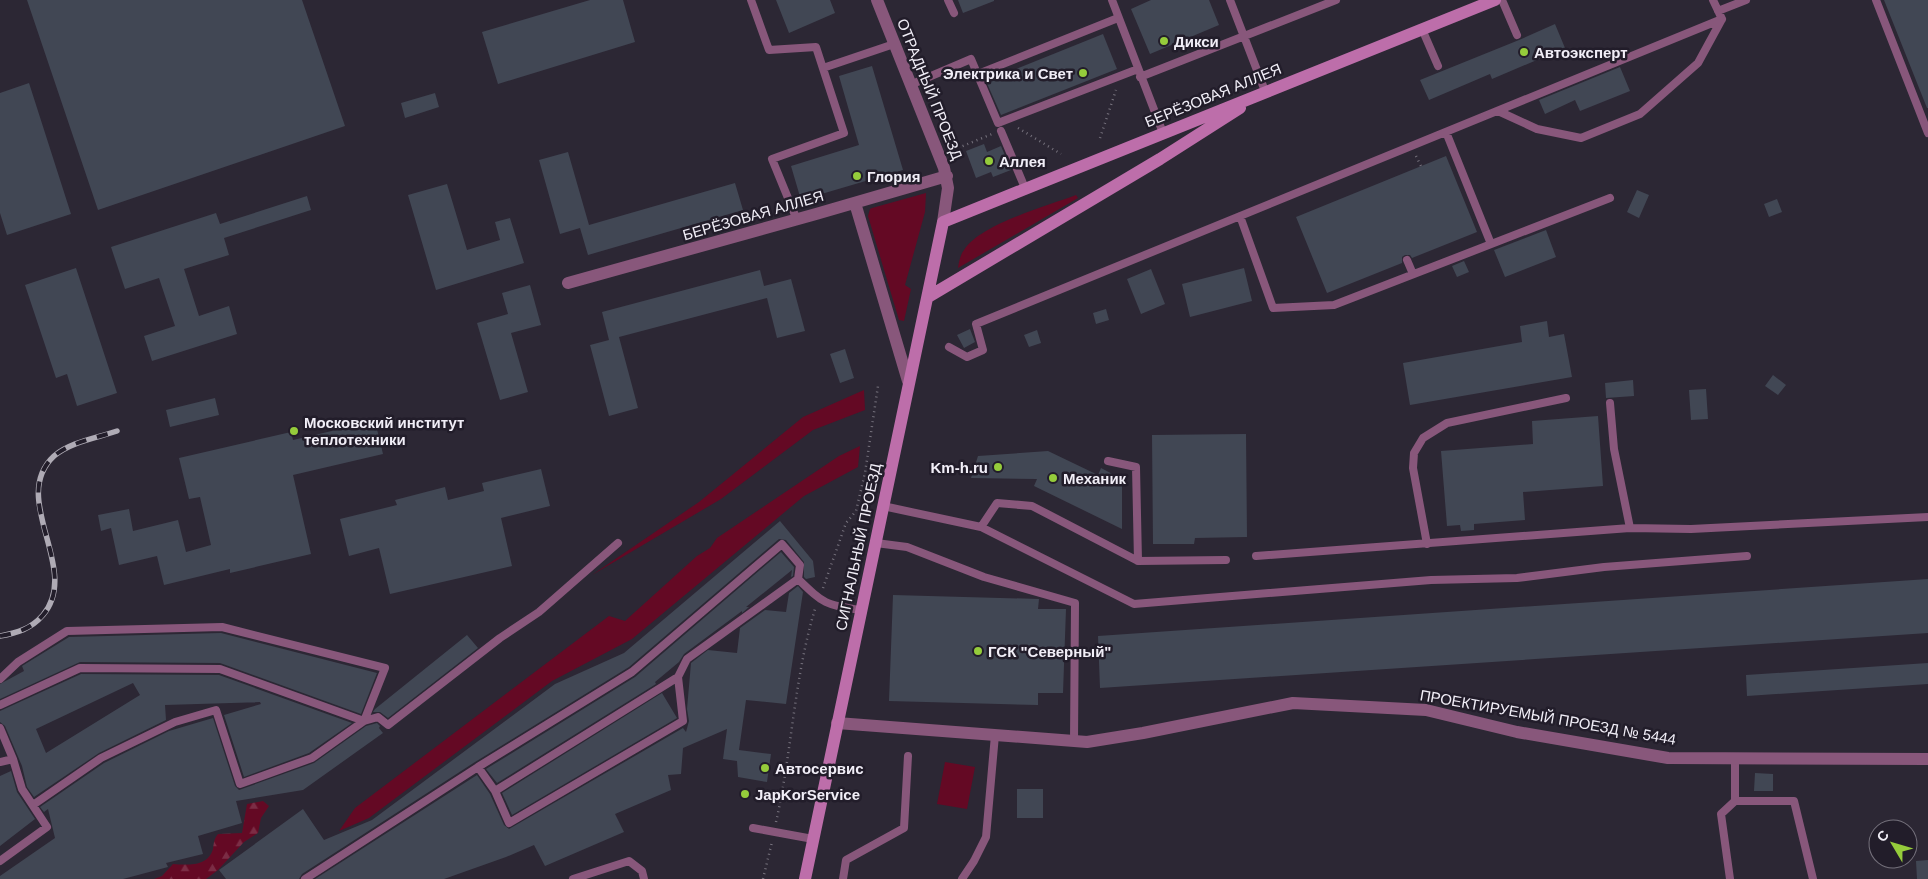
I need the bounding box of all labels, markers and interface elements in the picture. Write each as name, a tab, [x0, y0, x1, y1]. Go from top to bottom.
street label: ОТРАДНЫЙ ПРОЕЗД	[894, 16, 966, 162]
place label: Дикси	[1174, 33, 1219, 50]
marker: Дикси	[1158, 35, 1170, 47]
place label: Автоэксперт	[1534, 44, 1628, 61]
marker: Автоэксперт	[1518, 46, 1530, 58]
street label: БЕРЁЗОВАЯ АЛЛЕЯ	[1142, 60, 1284, 130]
place label: Электрика и Свет	[943, 65, 1073, 82]
marker: Электрика и Свет	[1077, 67, 1089, 79]
place label: Аллея	[999, 153, 1046, 170]
marker: Аллея	[983, 155, 995, 167]
place label: Глория	[867, 168, 920, 185]
marker: Глория	[851, 170, 863, 182]
street label: БЕРЁЗОВАЯ АЛЛЕЯ	[681, 187, 825, 243]
place label: Московский институт теплотехники	[304, 414, 464, 448]
marker: Московский институт теплотехники	[288, 425, 300, 437]
place label: Km-h.ru	[931, 459, 988, 476]
marker: Km-h.ru	[992, 461, 1004, 473]
street label: СИГНАЛЬНЫЙ ПРОЕЗД	[832, 462, 884, 632]
place label: Механик	[1063, 470, 1127, 487]
marker: Механик	[1047, 472, 1059, 484]
place label: ГСК "Северный"	[988, 643, 1111, 660]
marker: ГСК "Северный"	[972, 645, 984, 657]
street label: ПРОЕКТИРУЕМЫЙ ПРОЕЗД № 5444	[1419, 686, 1677, 748]
place label: Автосервис	[775, 760, 864, 777]
marker: Автосервис	[759, 762, 771, 774]
place label: JapKorService	[755, 786, 860, 803]
marker: JapKorService	[739, 788, 751, 800]
north arrow	[1868, 819, 1918, 869]
text: С	[1873, 827, 1892, 845]

